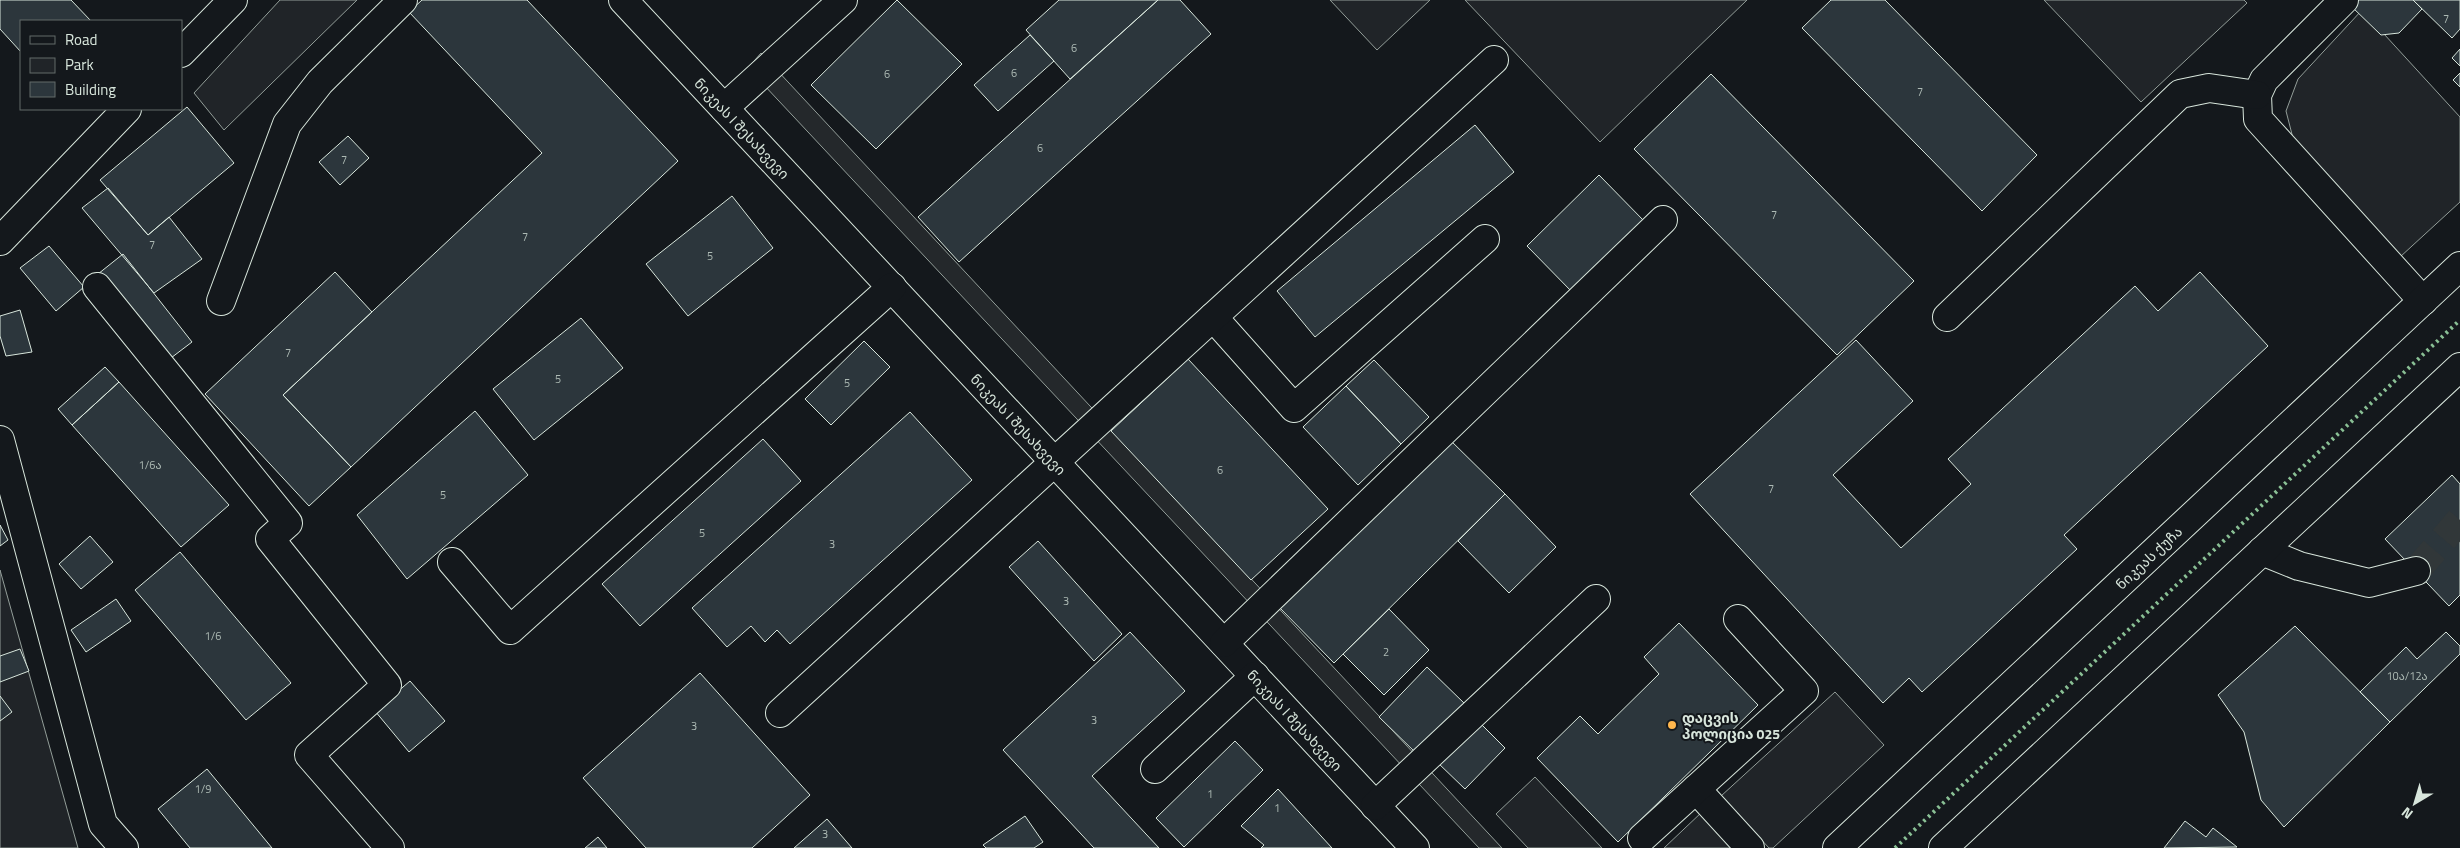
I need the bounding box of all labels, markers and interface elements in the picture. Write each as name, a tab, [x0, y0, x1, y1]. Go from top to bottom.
house number: 7	[2443, 11, 2449, 27]
legend	[20, 20, 182, 110]
text: Road	[65, 28, 97, 51]
house number: 6	[1071, 40, 1077, 56]
text: Park	[65, 53, 94, 76]
house number: 6	[1011, 65, 1017, 81]
house number: 6	[884, 66, 890, 82]
street label: ნიკეას I შესახვევი	[690, 73, 795, 183]
text: Building	[65, 78, 116, 101]
house number: 7	[1917, 84, 1923, 100]
house number: 6	[1037, 140, 1043, 156]
house number: 7	[341, 152, 347, 168]
house number: 7	[1771, 207, 1777, 223]
house number: 7	[522, 229, 528, 245]
house number: 7	[149, 237, 155, 253]
house number: 5	[707, 248, 713, 264]
house number: 7	[285, 345, 291, 361]
street label: ნიკეას I შესახვევი	[966, 369, 1071, 479]
house number: 5	[555, 371, 561, 387]
house number: 5	[844, 375, 850, 391]
house number: 1/6ა	[139, 457, 161, 473]
house number: 6	[1217, 462, 1223, 478]
house number: 7	[1768, 481, 1774, 497]
house number: 5	[440, 487, 446, 503]
street label: ნიკეას ქუჩა	[2110, 521, 2186, 594]
house number: 5	[699, 525, 705, 541]
house number: 3	[829, 536, 835, 552]
house number: 3	[1063, 593, 1069, 609]
house number: 1/6	[205, 628, 221, 644]
house number: 2	[1383, 644, 1389, 660]
street label: ნიკეას I შესახვევი	[1243, 665, 1348, 775]
house number: 10ა/12ა	[2386, 668, 2428, 684]
place label: დაცვის პოლიცია 025	[1682, 707, 1780, 744]
house number: 3	[1091, 712, 1097, 728]
house number: 3	[691, 718, 697, 734]
marker: დაცვის პოლიცია 025	[1666, 719, 1678, 731]
north arrow	[2390, 778, 2440, 828]
house number: 1/9	[195, 781, 211, 797]
house number: 1	[1207, 786, 1213, 802]
house number: 1	[1274, 800, 1280, 816]
text: N	[2396, 802, 2417, 825]
house number: 3	[822, 826, 828, 842]

